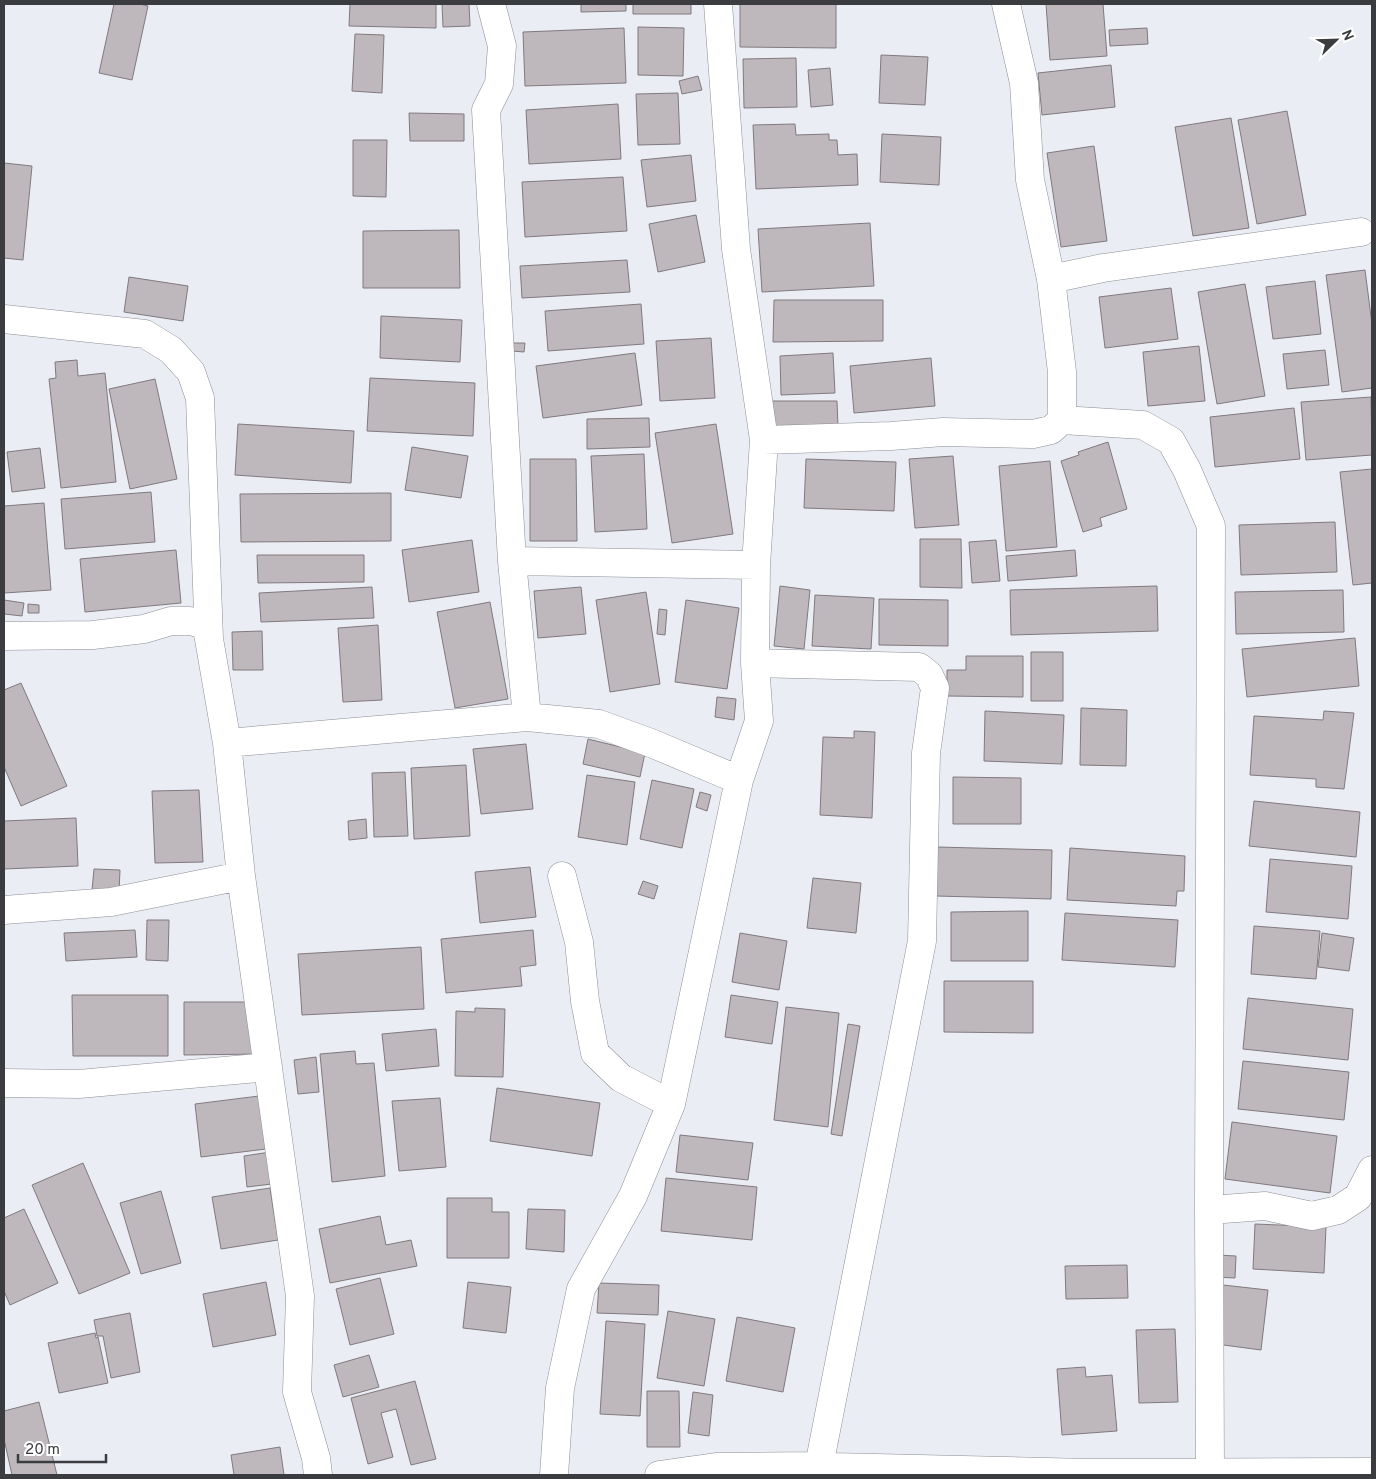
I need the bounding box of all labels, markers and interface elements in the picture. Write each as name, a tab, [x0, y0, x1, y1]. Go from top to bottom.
north arrow	[1311, 15, 1361, 65]
text: N	[1337, 28, 1356, 43]
scale bar	[18, 1432, 105, 1464]
text: 20 m	[25, 1441, 60, 1460]

